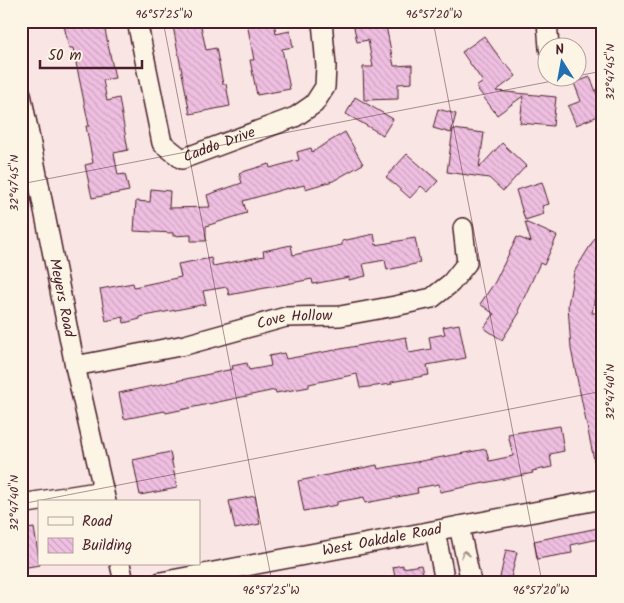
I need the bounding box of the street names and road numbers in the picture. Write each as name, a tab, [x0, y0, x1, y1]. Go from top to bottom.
street label: Caddo Drive	[180, 121, 259, 169]
street label: Meyers Road	[42, 256, 81, 340]
street label: Cove Hollow	[254, 304, 333, 337]
street label: West Oakdale Road	[320, 517, 444, 563]

